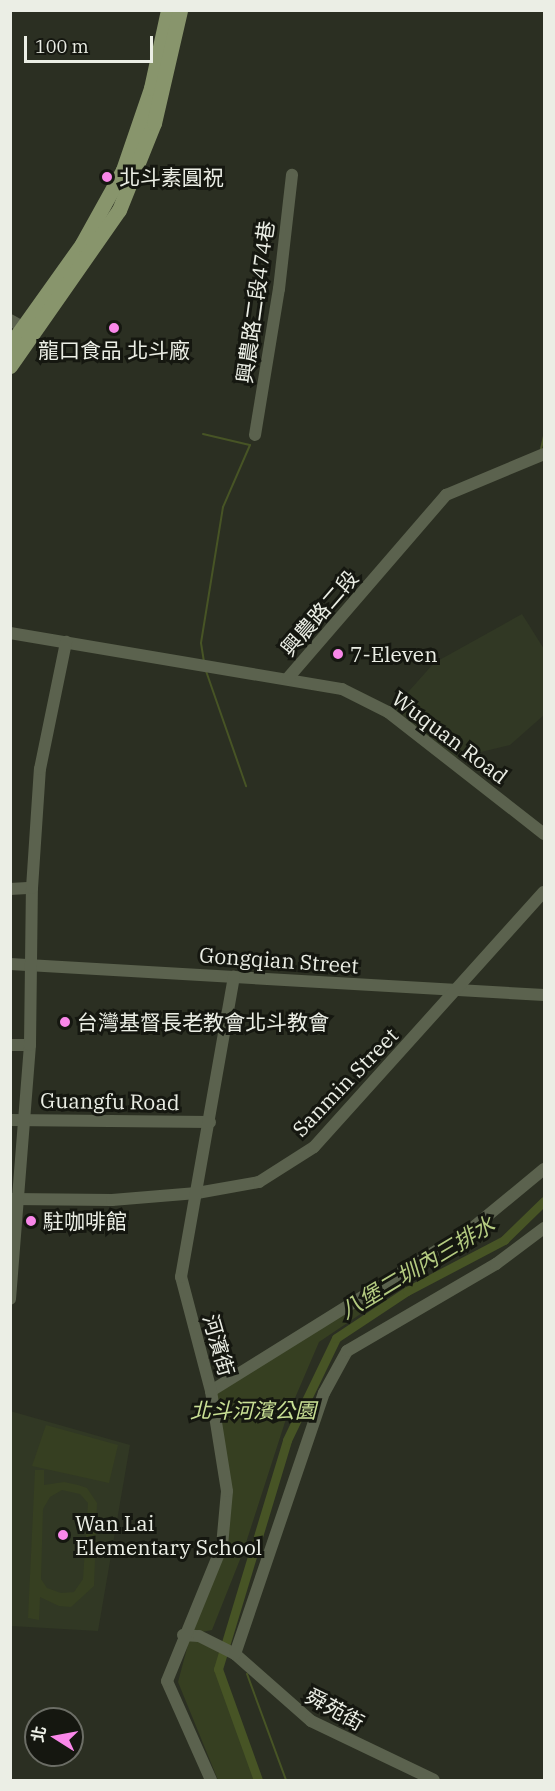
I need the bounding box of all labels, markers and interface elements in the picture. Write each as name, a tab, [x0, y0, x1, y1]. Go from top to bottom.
scale bar	[27, 24, 156, 62]
text: 100 m	[35, 35, 89, 58]
place label: 北斗素圓祝	[119, 164, 224, 190]
marker: 北斗素圓祝	[100, 170, 114, 184]
street label: 興農路二段474巷	[231, 219, 279, 385]
marker: 龍口食品 北斗廠	[107, 321, 121, 335]
place label: 龍口食品 北斗廠	[38, 337, 190, 363]
street label: 興農路二段	[275, 565, 363, 661]
place label: 7-Eleven	[350, 641, 438, 667]
marker: 7-Eleven	[331, 647, 345, 661]
street label: Wuquan Road	[387, 685, 513, 789]
street label: Gongqian Street	[199, 942, 359, 978]
place label: 台灣基督長老教會北斗教會	[77, 1009, 329, 1035]
marker: 台灣基督長老教會北斗教會	[58, 1015, 72, 1029]
street label: Sanmin Street	[287, 1022, 403, 1142]
street label: Guangfu Road	[40, 1087, 180, 1115]
place label: 駐咖啡館	[43, 1208, 127, 1234]
water label: 八堡二圳內三排水	[335, 1210, 499, 1324]
marker: 駐咖啡館	[24, 1214, 38, 1228]
street label: 河濱街	[198, 1311, 240, 1379]
park label: 北斗河濱公園	[190, 1397, 316, 1423]
place label: Wan Lai Elementary School	[75, 1510, 262, 1560]
marker: Wan Lai Elementary School	[56, 1528, 70, 1542]
street label: 舜苑街	[301, 1683, 369, 1735]
north arrow	[24, 1707, 84, 1767]
text: 北	[27, 1724, 50, 1744]

